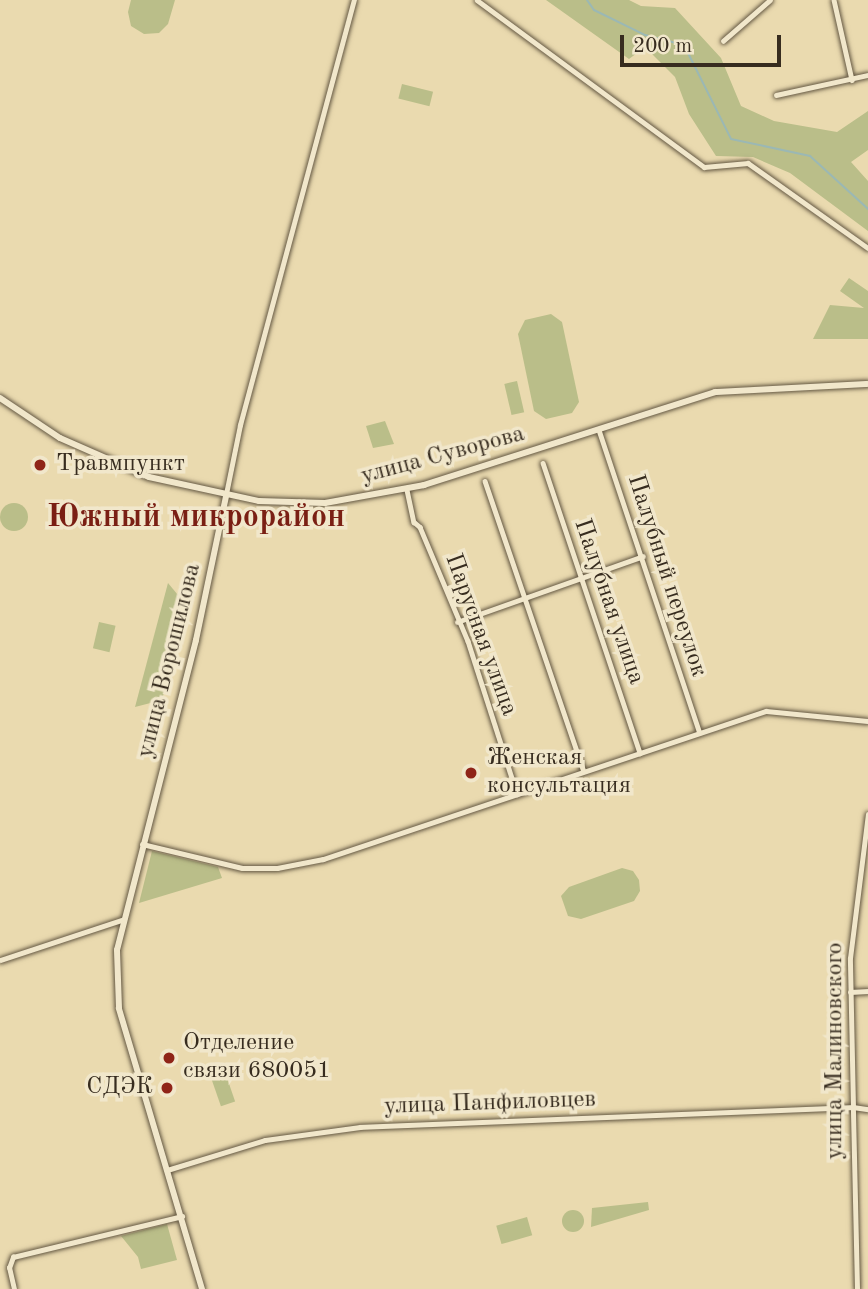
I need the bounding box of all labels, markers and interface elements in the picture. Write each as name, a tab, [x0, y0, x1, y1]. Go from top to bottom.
scale bar	[623, 21, 784, 65]
text: 200 m	[633, 36, 692, 57]
street label: улица Суворова	[358, 420, 528, 492]
place label: Травмпункт	[56, 451, 185, 479]
marker: Травмпункт	[30, 455, 50, 475]
street label: Палубный переулок	[620, 471, 712, 681]
district label: Южный микрорайон	[47, 499, 345, 537]
street label: Палубная улица	[566, 515, 650, 689]
street label: Парусная улица	[437, 550, 523, 720]
street label: улица Ворошилова	[132, 561, 208, 761]
place label: Женская консультация	[487, 745, 631, 801]
marker: Женская консультация	[461, 763, 481, 783]
street label: улица Малиновского	[822, 942, 850, 1160]
place label: Отделение связи 680051	[183, 1030, 331, 1086]
marker: Отделение связи 680051	[161, 1050, 177, 1066]
place label: СДЭК	[86, 1074, 153, 1102]
marker: СДЭК	[159, 1080, 175, 1096]
street label: улица Панфиловцев	[384, 1086, 596, 1122]

